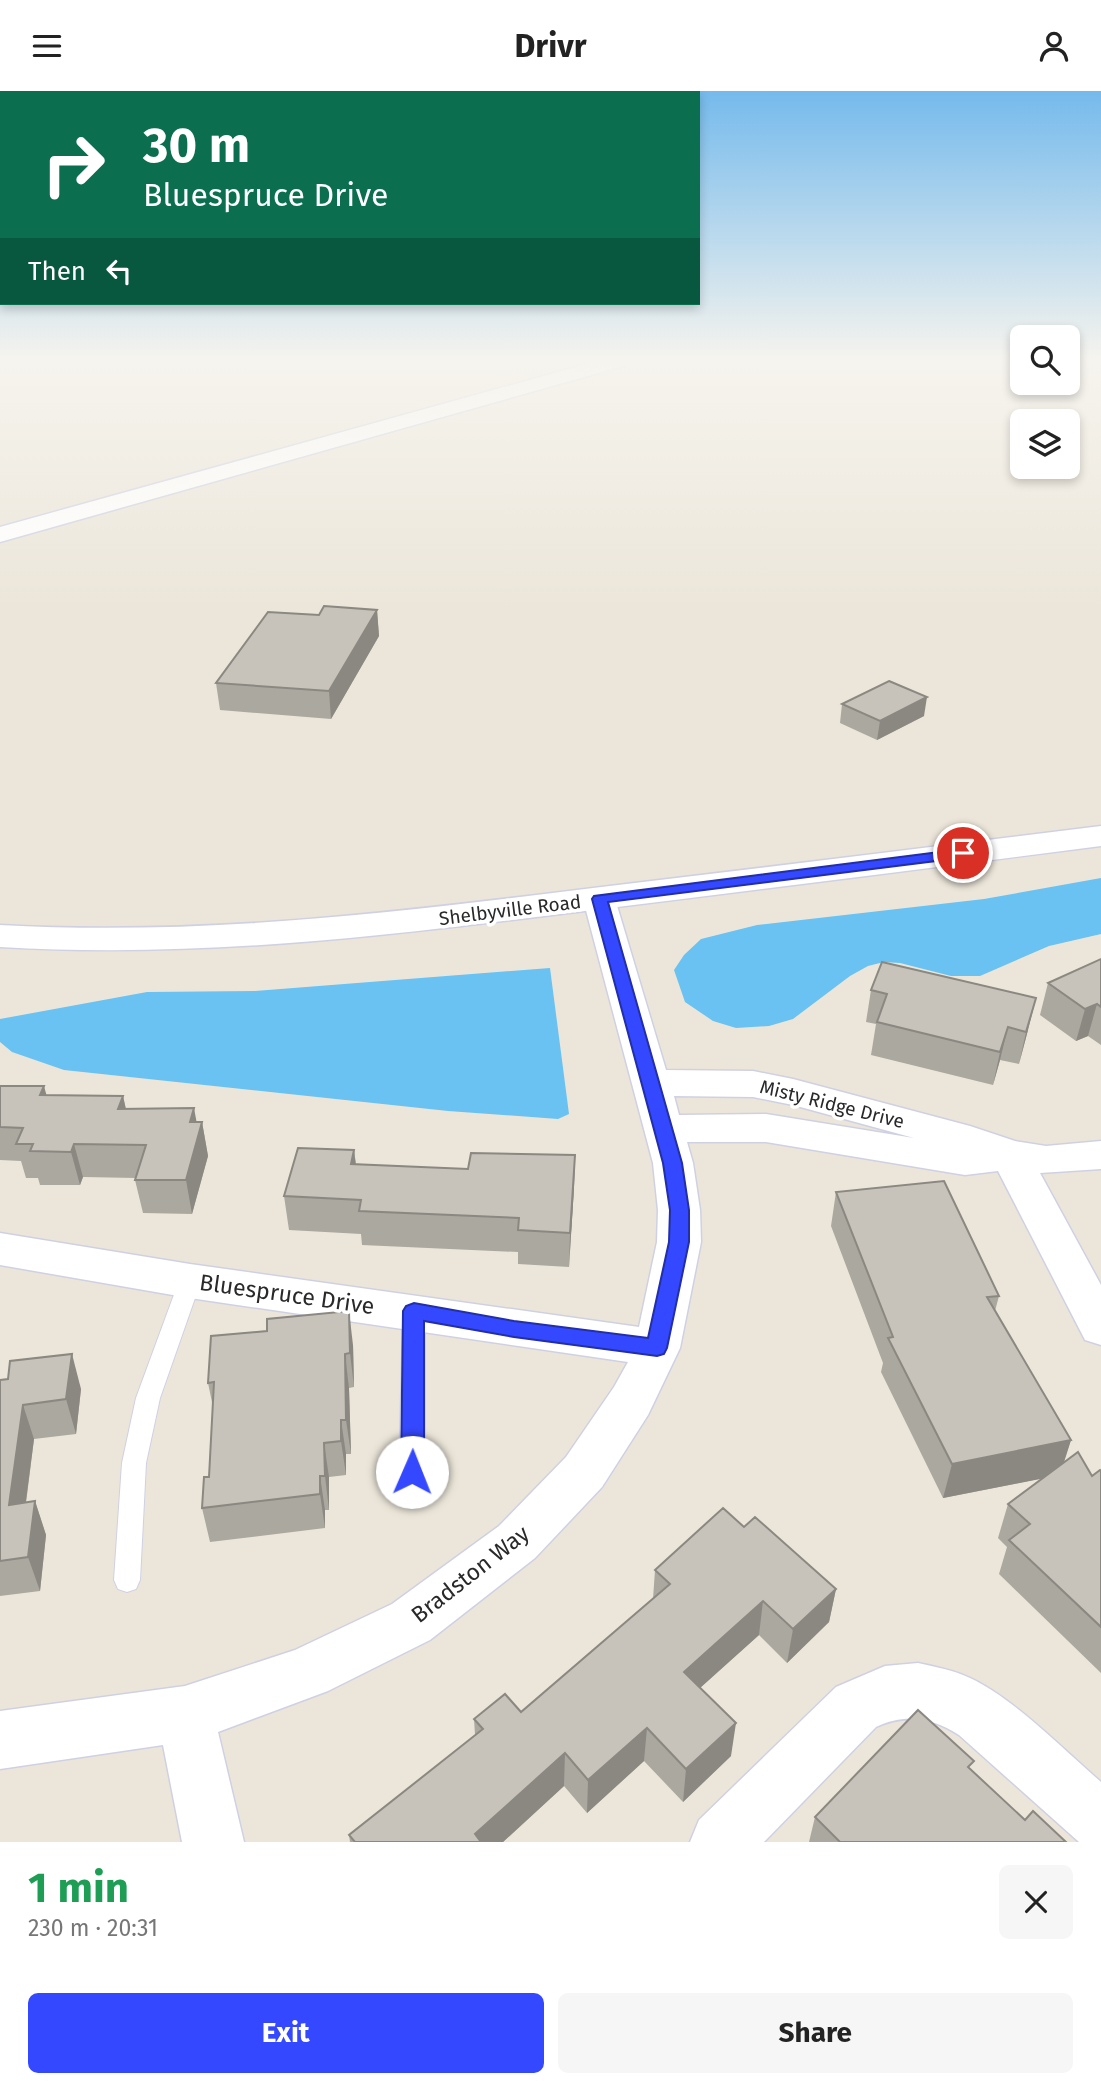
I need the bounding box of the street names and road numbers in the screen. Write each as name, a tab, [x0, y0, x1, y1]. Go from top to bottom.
street label: Shelbyville Road	[438, 890, 582, 930]
street label: Misty Ridge Drive	[757, 1075, 907, 1133]
street label: Bluespruce Drive	[198, 1268, 376, 1320]
street label: Bradston Way	[405, 1519, 535, 1629]

